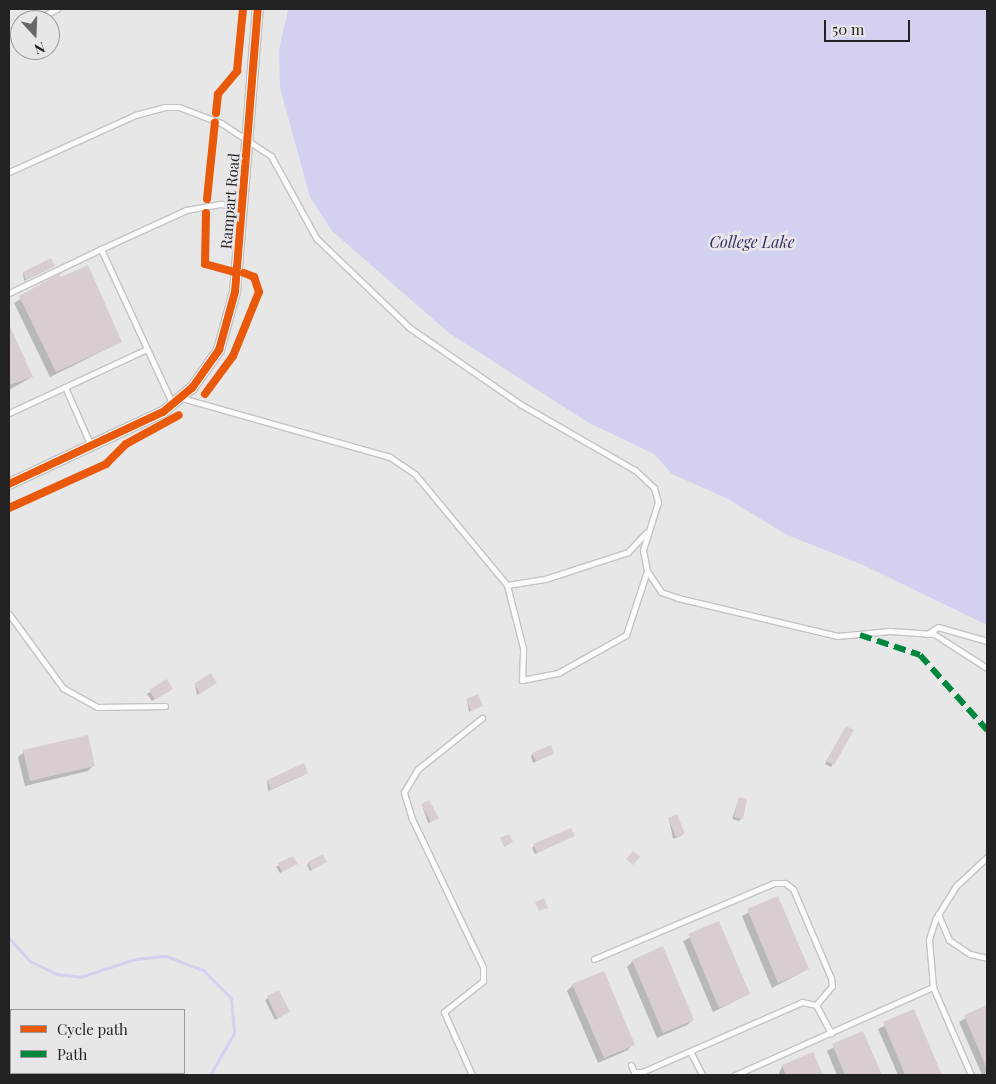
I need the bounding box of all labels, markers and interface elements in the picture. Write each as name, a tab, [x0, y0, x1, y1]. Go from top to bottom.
north arrow	[10, 10, 60, 60]
scale bar	[826, 10, 912, 42]
text: 50 m	[832, 19, 864, 39]
text: N	[32, 38, 48, 59]
street label: Rampart Road	[217, 152, 243, 250]
water label: College Lake	[709, 232, 795, 252]
legend	[10, 1009, 185, 1074]
text: Cycle path	[57, 1019, 128, 1039]
text: Path	[57, 1044, 87, 1064]

